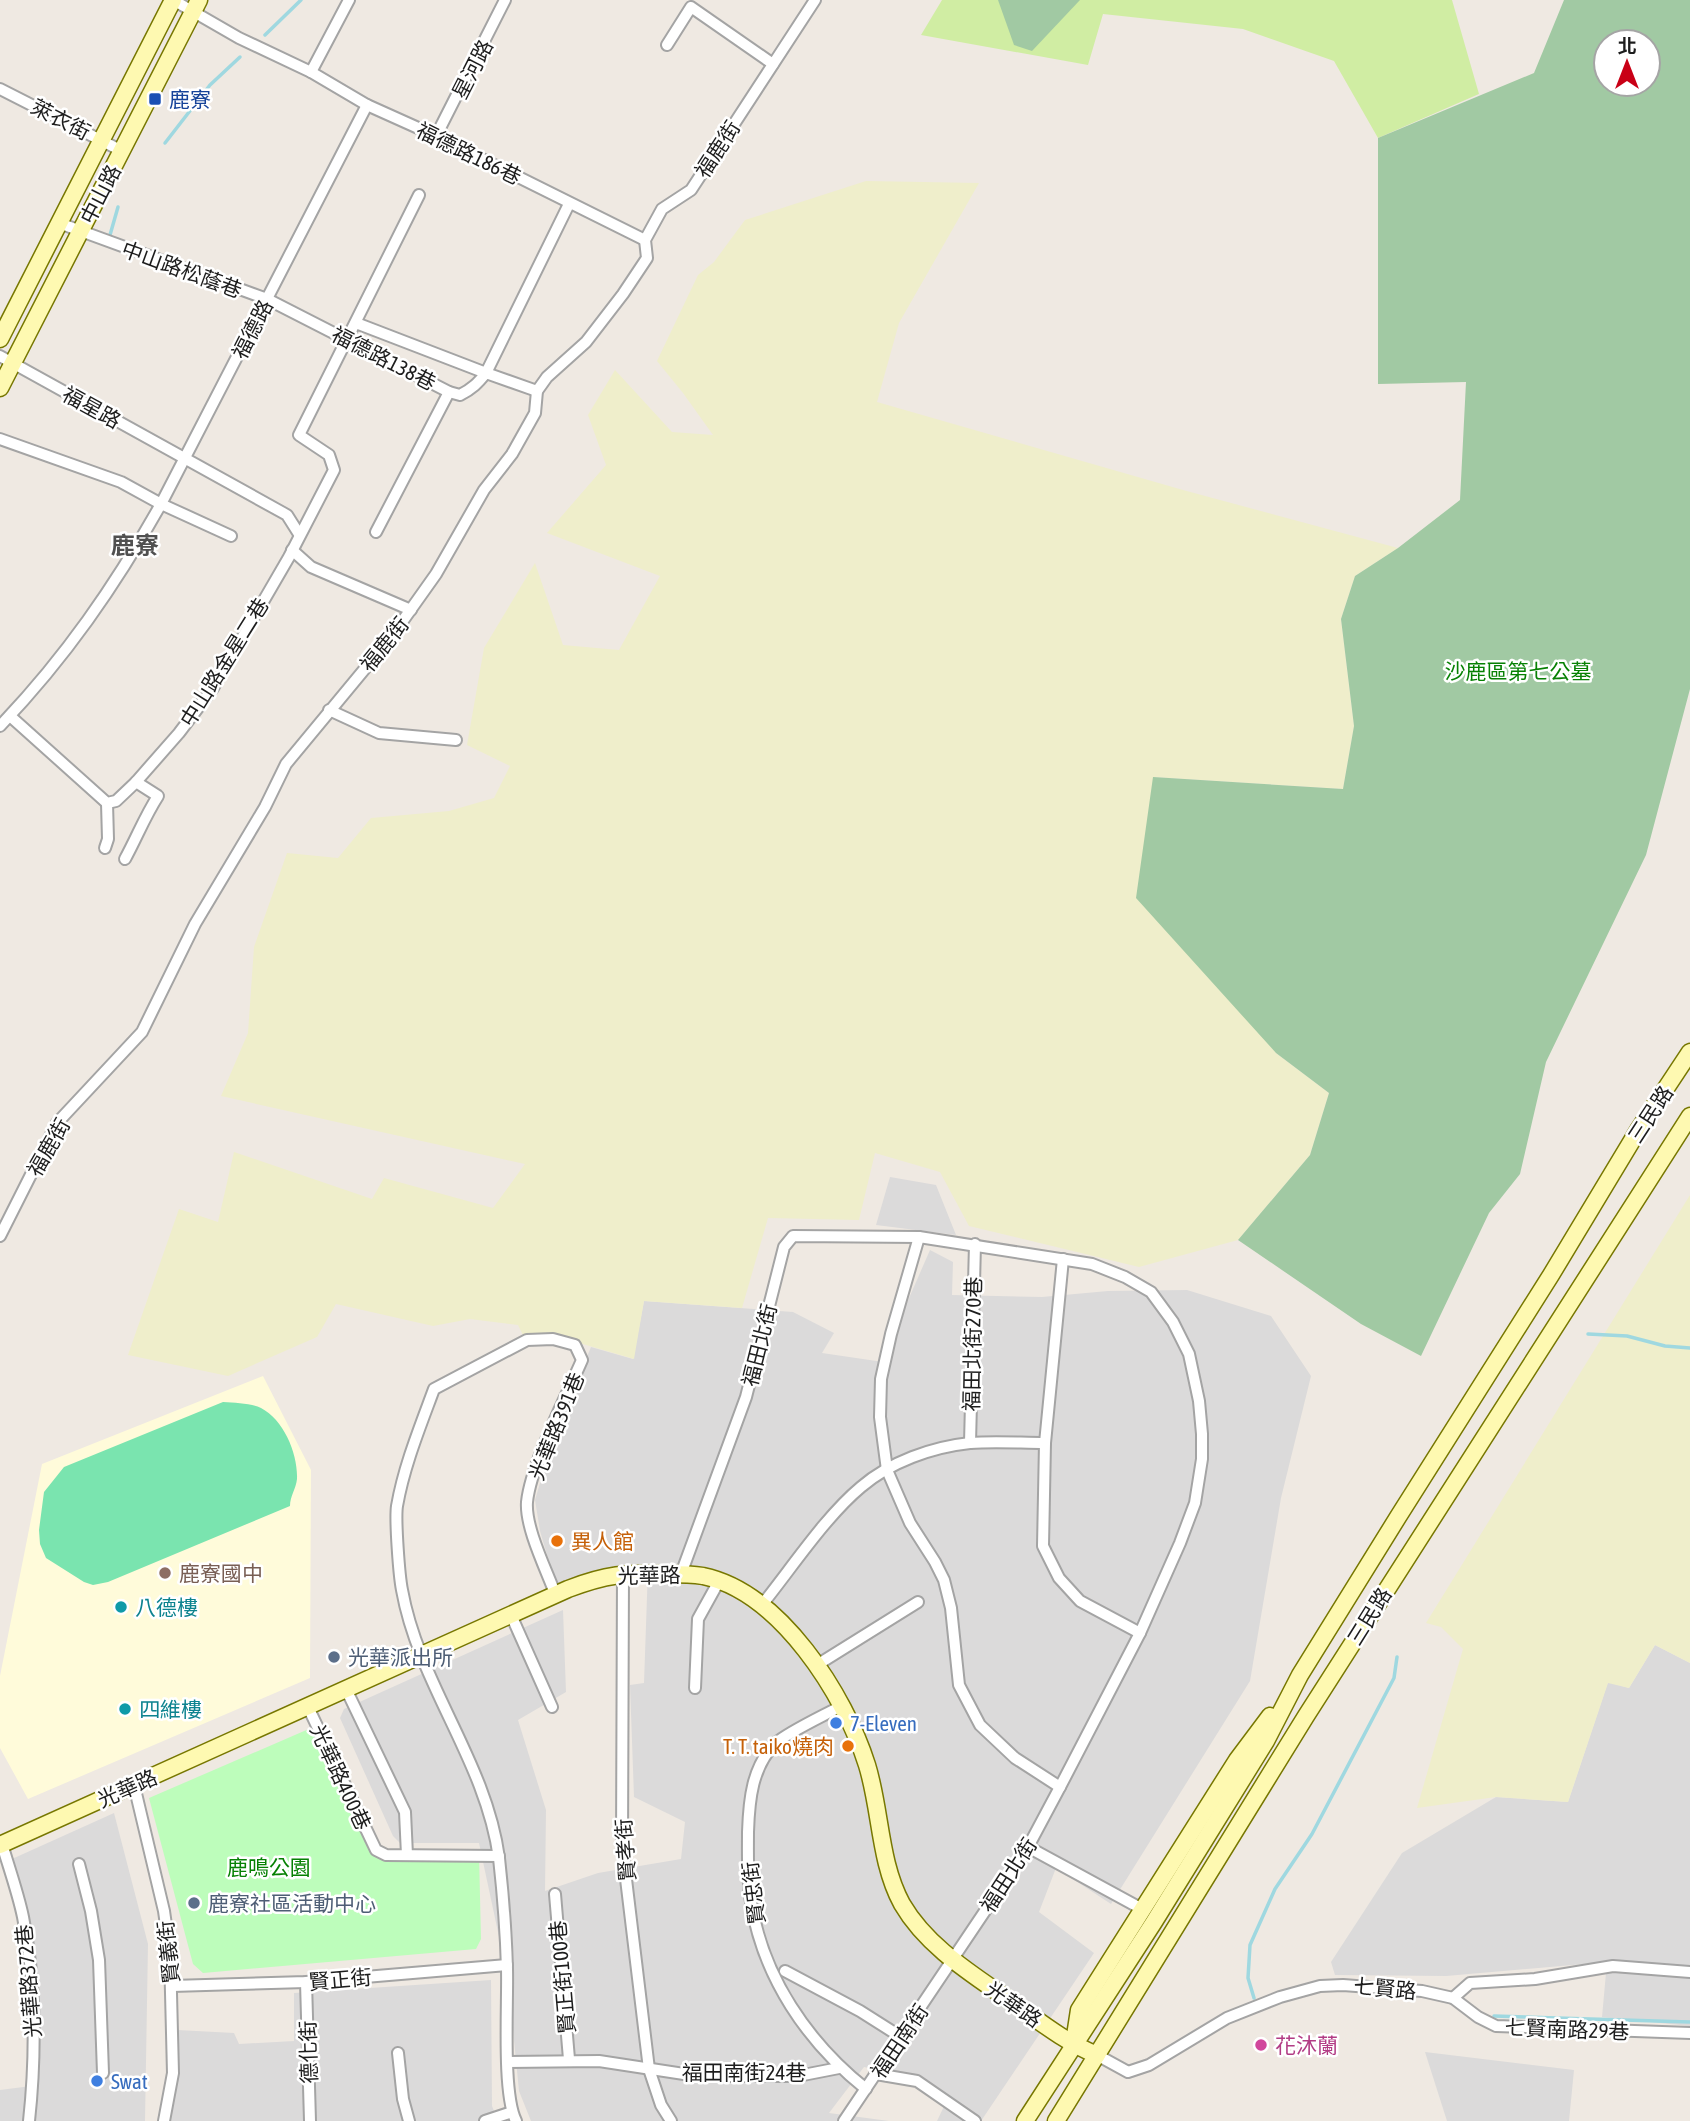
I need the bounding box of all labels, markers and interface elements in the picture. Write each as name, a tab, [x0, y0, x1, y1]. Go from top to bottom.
north arrow	[1592, 28, 1662, 98]
street label: 星河路	[447, 35, 497, 103]
text: 北	[1617, 35, 1637, 57]
place label: 鹿寮	[169, 87, 211, 111]
marker: 鹿寮	[147, 91, 163, 107]
street label: 萊衣街	[27, 94, 95, 144]
street label: 福鹿街	[690, 116, 744, 182]
street label: 福德路186巷	[413, 117, 525, 189]
street label: 中山路	[75, 160, 125, 228]
street label: 中山路松蔭巷	[119, 236, 245, 302]
street label: 福德路	[227, 295, 277, 363]
street label: 福德路138巷	[328, 322, 440, 394]
street label: 福星路	[59, 381, 125, 433]
district label: 鹿寮	[111, 532, 159, 559]
street label: 中山路金星二巷	[175, 593, 273, 731]
street label: 福鹿街	[355, 612, 413, 676]
park label: 沙鹿區第七公墓	[1445, 659, 1592, 683]
street label: 三民路	[1623, 1081, 1677, 1147]
street label: 福鹿街	[22, 1114, 74, 1180]
street label: 福田北街270巷	[959, 1276, 985, 1412]
street label: 福田北街	[737, 1301, 781, 1389]
street label: 光華路391巷	[524, 1369, 588, 1483]
place label: 異人館	[571, 1529, 634, 1553]
marker: 異人館	[549, 1533, 565, 1549]
place label: 鹿寮國中	[179, 1561, 263, 1585]
street label: 光華路	[617, 1562, 681, 1588]
marker: 鹿寮國中	[157, 1565, 173, 1581]
street label: 三民路	[1342, 1583, 1396, 1649]
place label: 八德樓	[135, 1595, 198, 1619]
marker: 八德樓	[113, 1599, 129, 1615]
place label: 光華派出所	[348, 1645, 453, 1669]
marker: 光華派出所	[326, 1649, 342, 1665]
place label: 四維樓	[139, 1697, 202, 1721]
marker: 四維樓	[117, 1701, 133, 1717]
place label: 7-Eleven	[850, 1711, 917, 1735]
marker: 7-Eleven	[828, 1715, 844, 1731]
street label: 光華路400巷	[306, 1720, 376, 1834]
place label: T. T. taiko燒肉	[723, 1734, 834, 1758]
marker: T. T. taiko燒肉	[840, 1738, 856, 1754]
street label: 光華路	[93, 1764, 161, 1812]
street label: 賢孝街	[611, 1818, 639, 1882]
street label: 福田北街	[975, 1833, 1041, 1917]
park label: 鹿鳴公園	[227, 1855, 311, 1879]
street label: 賢忠街	[737, 1860, 769, 1926]
place label: 鹿寮社區活動中心	[208, 1891, 376, 1915]
marker: 鹿寮社區活動中心	[186, 1895, 202, 1911]
street label: 賢義街	[153, 1919, 183, 1985]
street label: 賢正街100巷	[545, 1919, 579, 2035]
street label: 光華路372巷	[11, 1923, 45, 2039]
street label: 賢正街	[308, 1964, 372, 1994]
street label: 七賢路	[1353, 1973, 1417, 2003]
street label: 光華路	[981, 1976, 1047, 2032]
street label: 福田南街	[866, 1999, 932, 2083]
street label: 七賢南路29巷	[1504, 2015, 1630, 2043]
street label: 德化街	[295, 2020, 321, 2084]
place label: 花沐蘭	[1275, 2033, 1338, 2057]
marker: 花沐蘭	[1253, 2037, 1269, 2053]
street label: 福田南街24巷	[682, 2060, 806, 2084]
place label: Swat	[111, 2069, 148, 2093]
marker: Swat	[89, 2073, 105, 2089]

